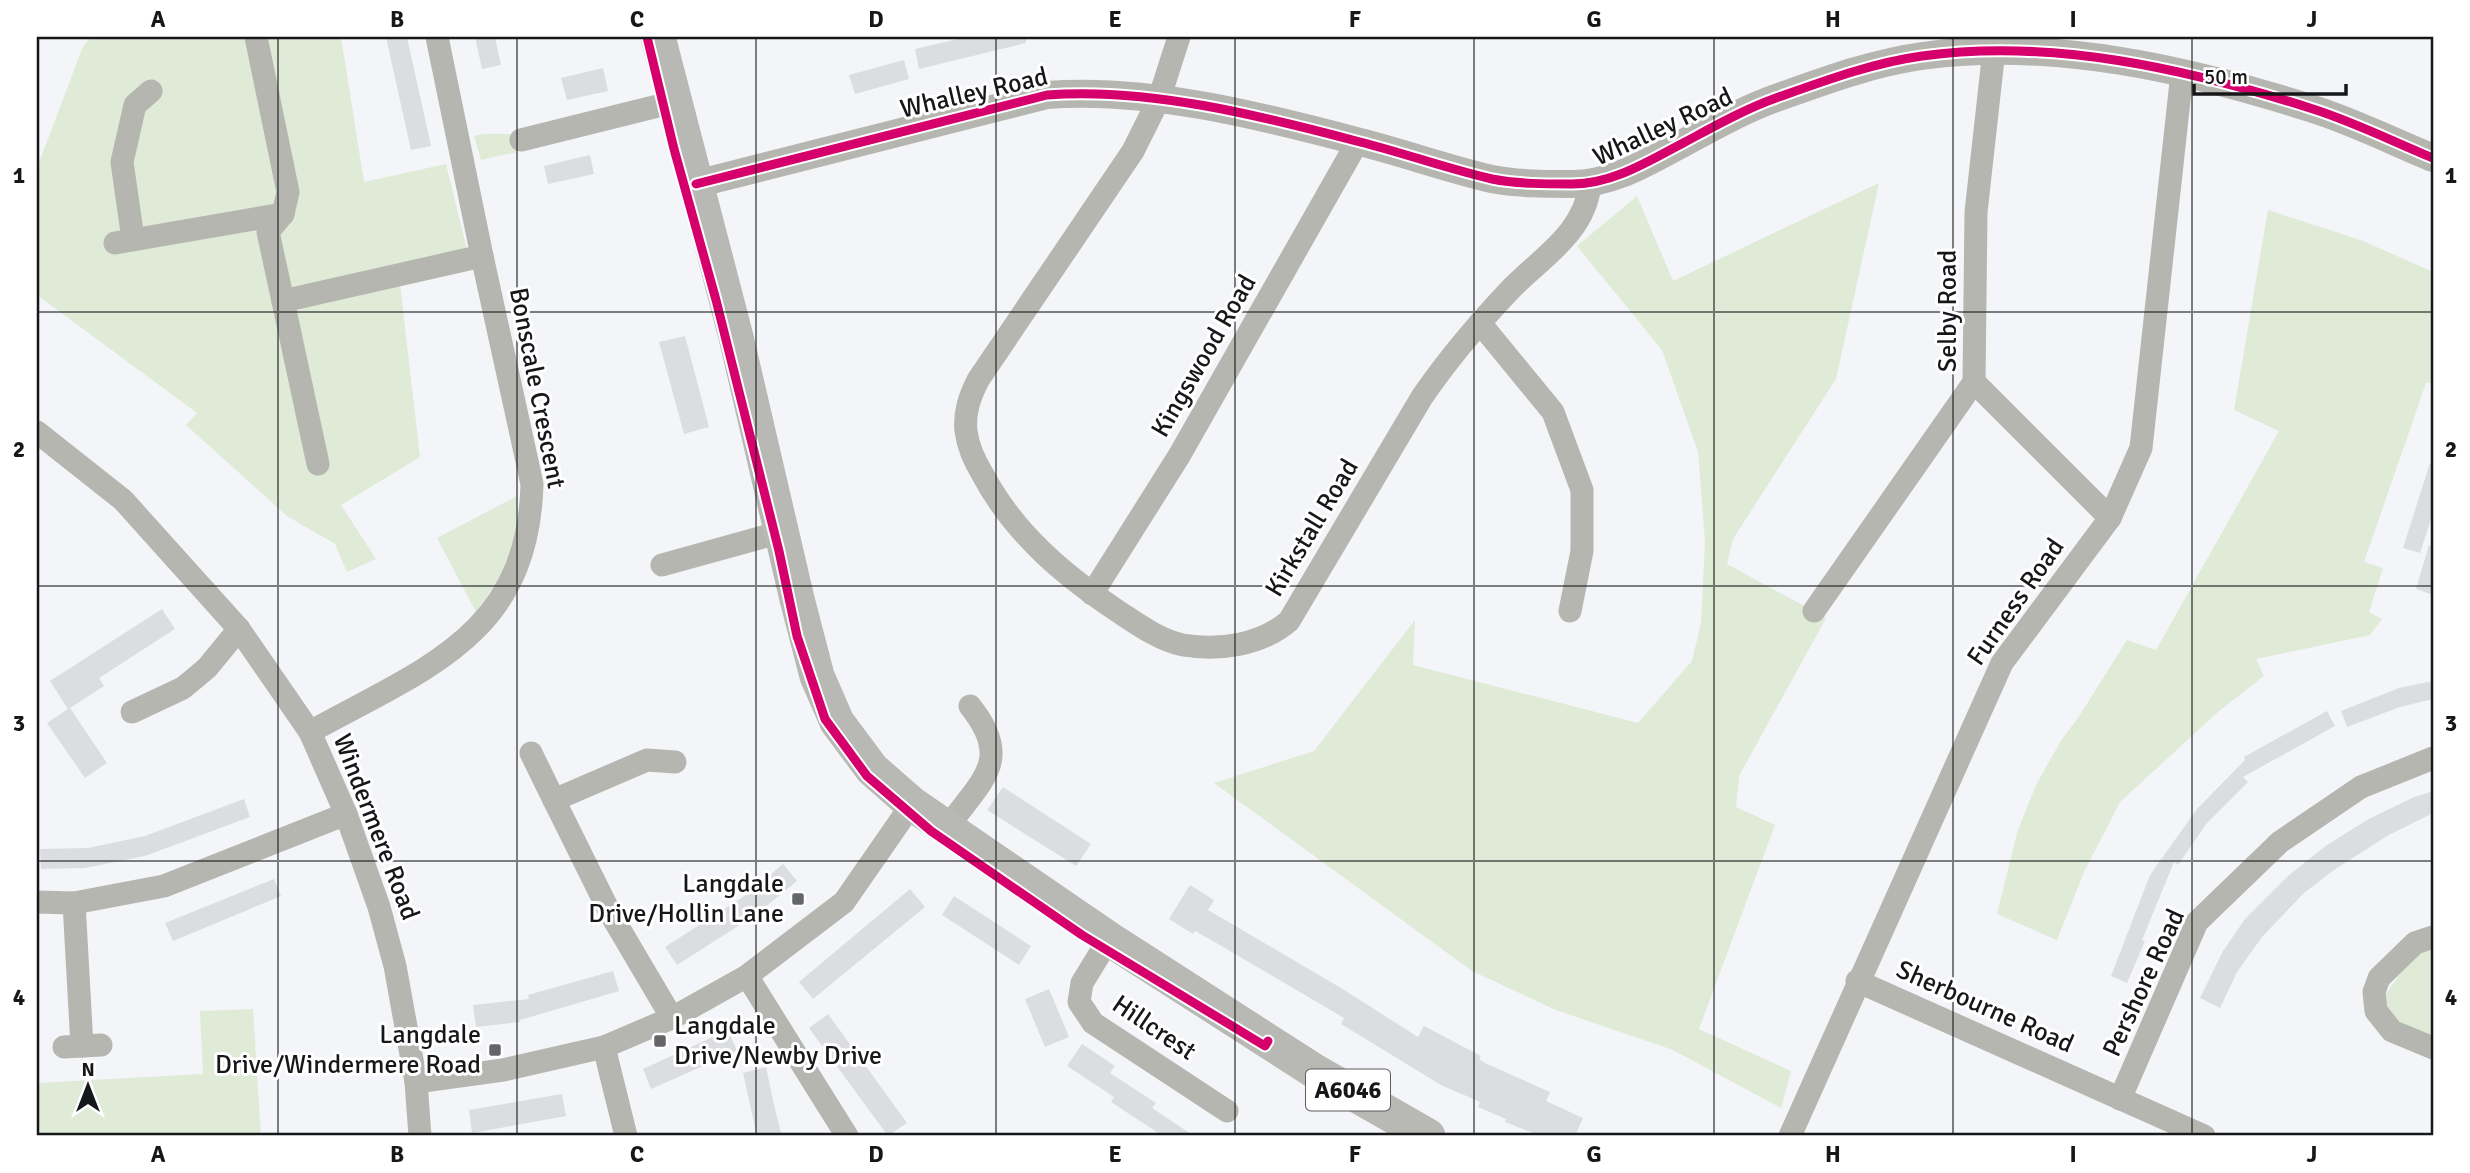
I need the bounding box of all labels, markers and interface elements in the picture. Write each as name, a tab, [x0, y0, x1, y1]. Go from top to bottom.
text: A	[151, 5, 166, 34]
text: B	[390, 5, 404, 34]
text: C	[630, 5, 644, 34]
text: D	[868, 5, 884, 34]
text: E	[1108, 5, 1122, 34]
text: F	[1349, 5, 1361, 34]
text: G	[1586, 5, 1602, 34]
text: H	[1825, 5, 1841, 34]
text: I	[2069, 5, 2077, 34]
text: J	[2307, 5, 2317, 34]
scale bar	[2194, 52, 2346, 96]
street label: Whalley Road	[897, 60, 1051, 126]
text: 50 m	[2204, 64, 2248, 90]
street label: Whalley Road	[1588, 81, 1738, 173]
text: 1	[13, 161, 25, 190]
text: 1	[2445, 161, 2457, 190]
street label: Selby Road	[1932, 250, 1964, 372]
street label: Kingswood Road	[1145, 269, 1263, 443]
street label: Bonscale Crescent	[502, 285, 572, 491]
text: 2	[13, 435, 25, 464]
text: 2	[2445, 435, 2457, 464]
street label: Kirkstall Road	[1258, 453, 1366, 603]
street label: Furness Road	[1960, 532, 2072, 672]
text: 3	[13, 709, 25, 738]
text: 3	[2445, 709, 2457, 738]
street label: Windermere Road	[326, 729, 426, 925]
place label: Langdale Drive/Hollin Lane	[588, 868, 784, 930]
marker: Langdale Drive/Hollin Lane	[790, 891, 806, 907]
street label: Pershore Road	[2096, 904, 2192, 1062]
street label: Sherbourne Road	[1891, 954, 2079, 1060]
text: 4	[13, 983, 25, 1012]
text: 4	[2445, 983, 2457, 1012]
street label: Hillcrest	[1106, 988, 1202, 1068]
place label: Langdale Drive/Newby Drive	[674, 1010, 882, 1072]
place label: Langdale Drive/Windermere Road	[215, 1019, 481, 1081]
marker: Langdale Drive/Newby Drive	[652, 1033, 668, 1049]
marker: Langdale Drive/Windermere Road	[487, 1042, 503, 1058]
north arrow	[52, 1050, 122, 1120]
text: N	[81, 1058, 95, 1082]
road number: A6046	[1306, 1070, 1390, 1110]
text: A	[151, 1140, 166, 1169]
text: B	[390, 1140, 404, 1169]
text: C	[630, 1140, 644, 1169]
text: D	[868, 1140, 884, 1169]
text: E	[1108, 1140, 1122, 1169]
text: F	[1349, 1140, 1361, 1169]
text: G	[1586, 1140, 1602, 1169]
text: H	[1825, 1140, 1841, 1169]
text: I	[2069, 1140, 2077, 1169]
text: J	[2307, 1140, 2317, 1169]

